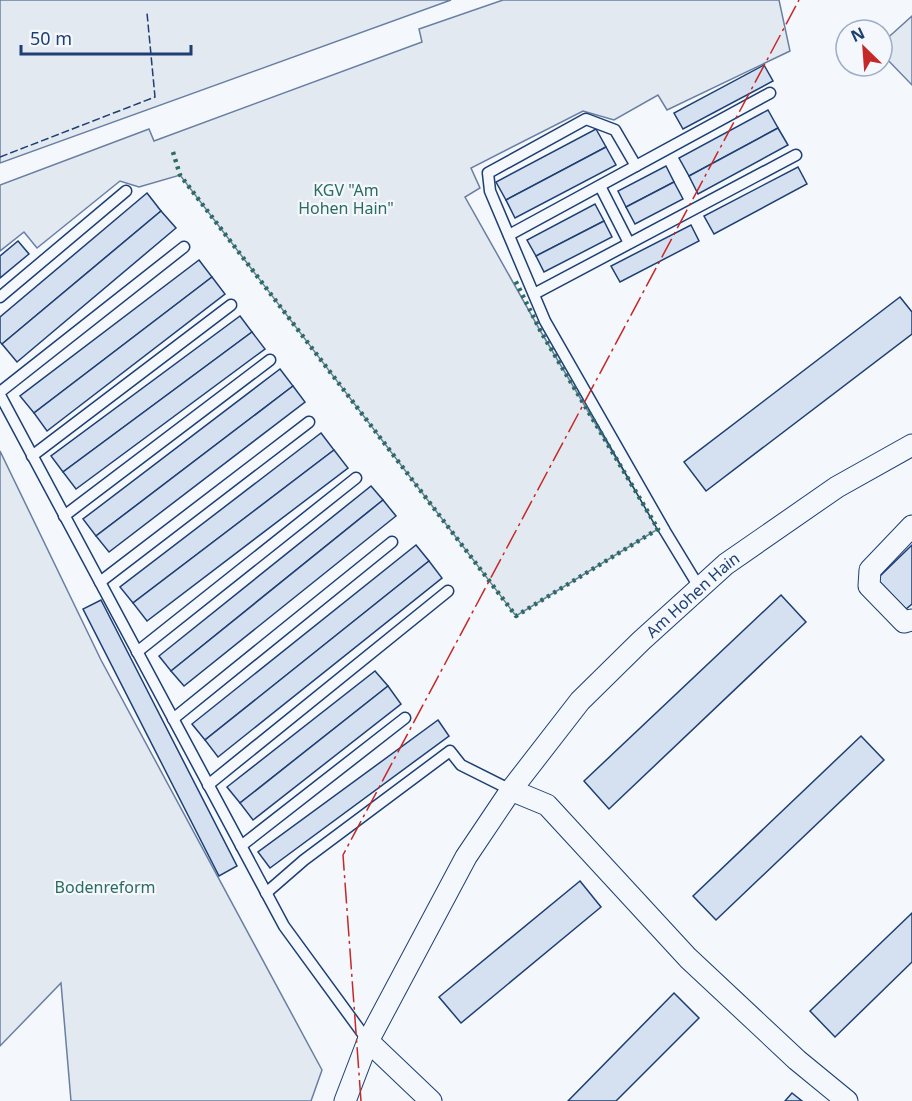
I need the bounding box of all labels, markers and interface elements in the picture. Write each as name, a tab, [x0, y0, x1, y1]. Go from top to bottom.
scale bar	[21, 18, 190, 56]
north arrow	[834, 18, 894, 78]
text: N	[847, 22, 868, 47]
text: 50 m	[30, 26, 72, 50]
park label: KGV "Am Hohen Hain"	[298, 179, 394, 219]
street label: Am Hohen Hain	[641, 547, 744, 642]
park label: Bodenreform	[55, 876, 155, 898]

